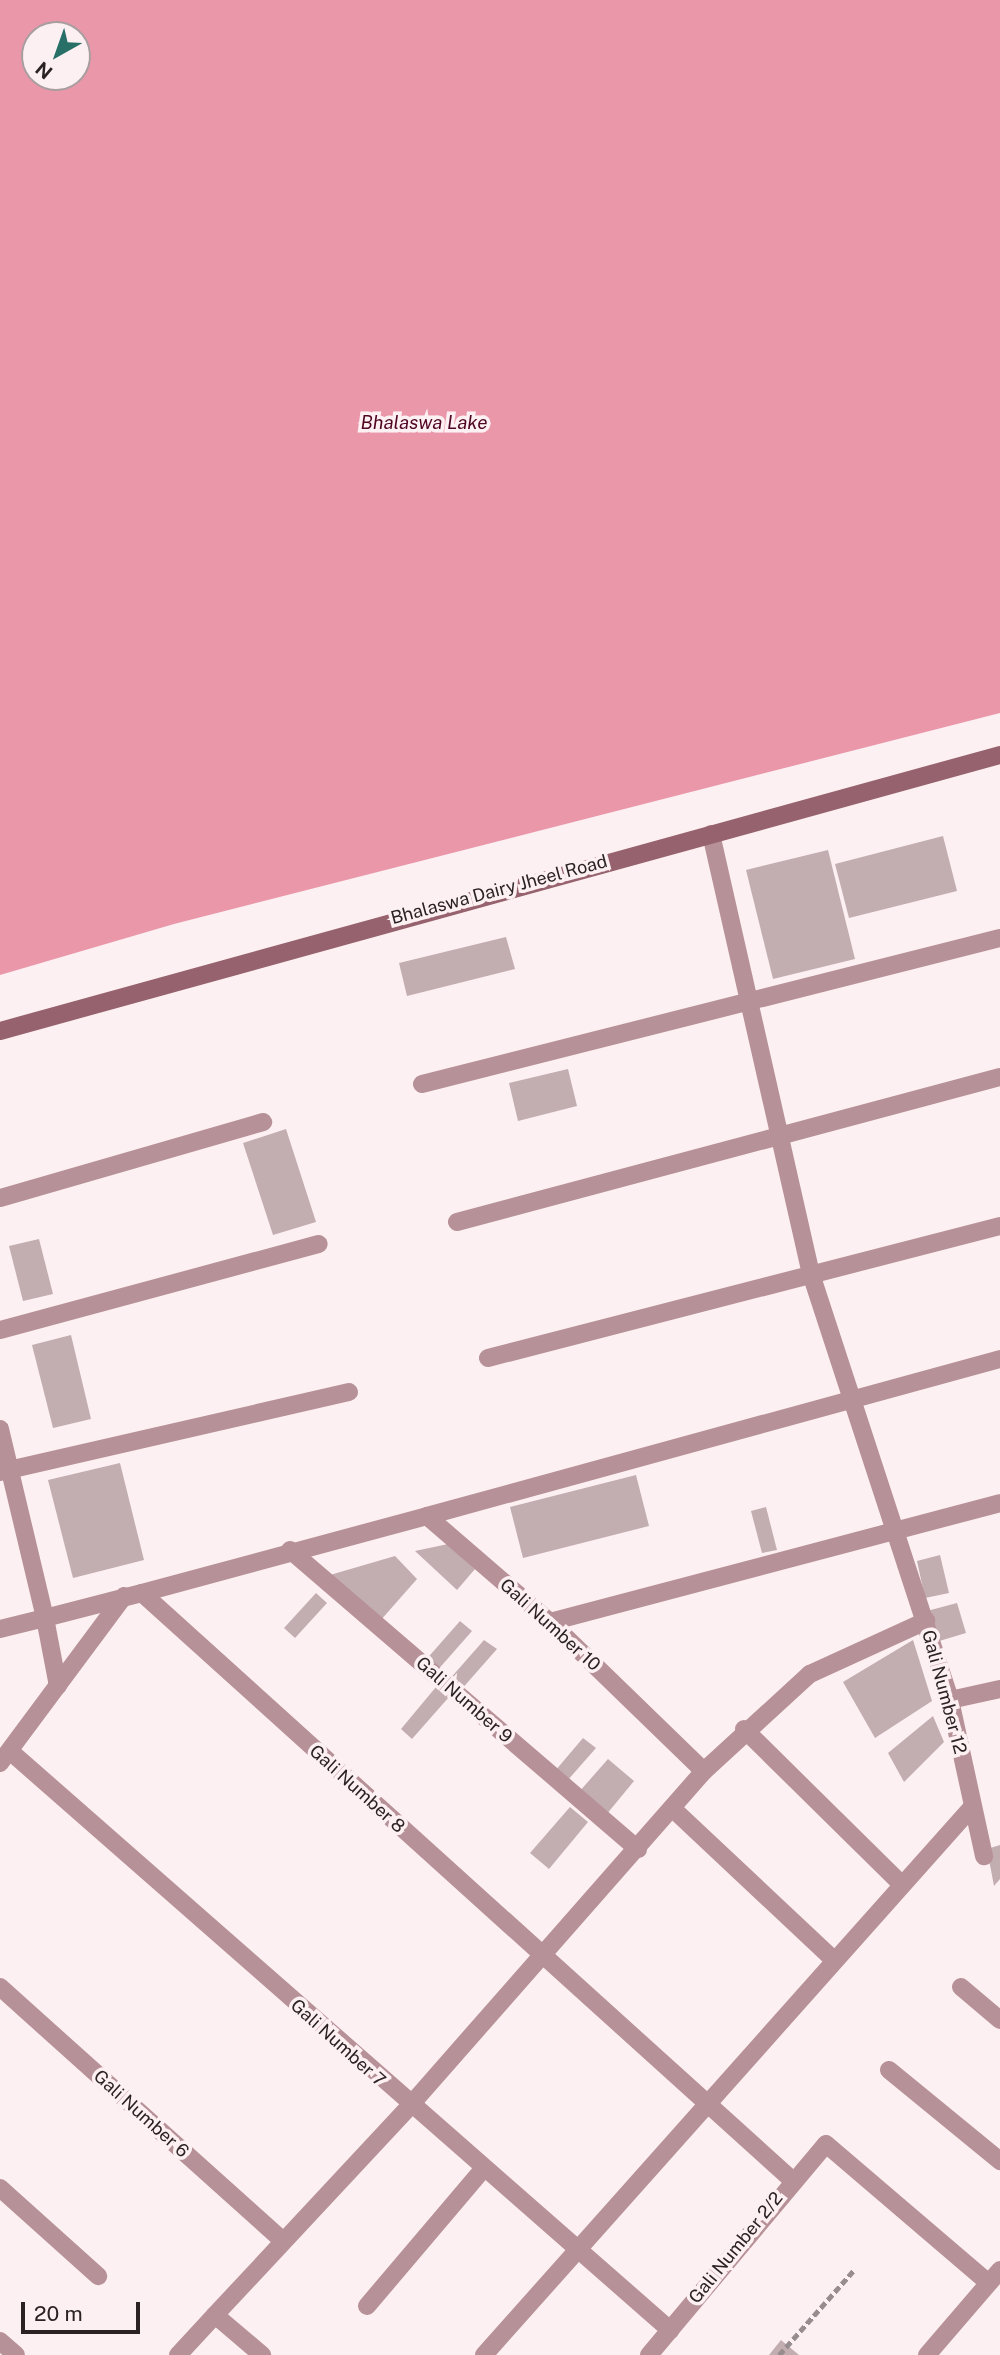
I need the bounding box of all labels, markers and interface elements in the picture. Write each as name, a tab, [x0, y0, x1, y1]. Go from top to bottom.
north arrow	[21, 21, 91, 91]
text: N	[31, 57, 57, 84]
water label: Bhalaswa Lake	[361, 412, 487, 434]
street label: Bhalaswa Dairy Jheel Road	[388, 851, 610, 929]
street label: Gali Number 10	[495, 1574, 605, 1676]
street label: Gali Number 12	[917, 1628, 971, 1756]
street label: Gali Number 9	[411, 1652, 517, 1748]
street label: Gali Number 8	[305, 1740, 409, 1838]
street label: Gali Number 7	[286, 1995, 390, 2091]
street label: Gali Number 6	[89, 2066, 193, 2162]
street label: Gali Number 2/2	[684, 2188, 788, 2308]
scale bar	[24, 2288, 144, 2332]
text: 20 m	[34, 2301, 83, 2326]

